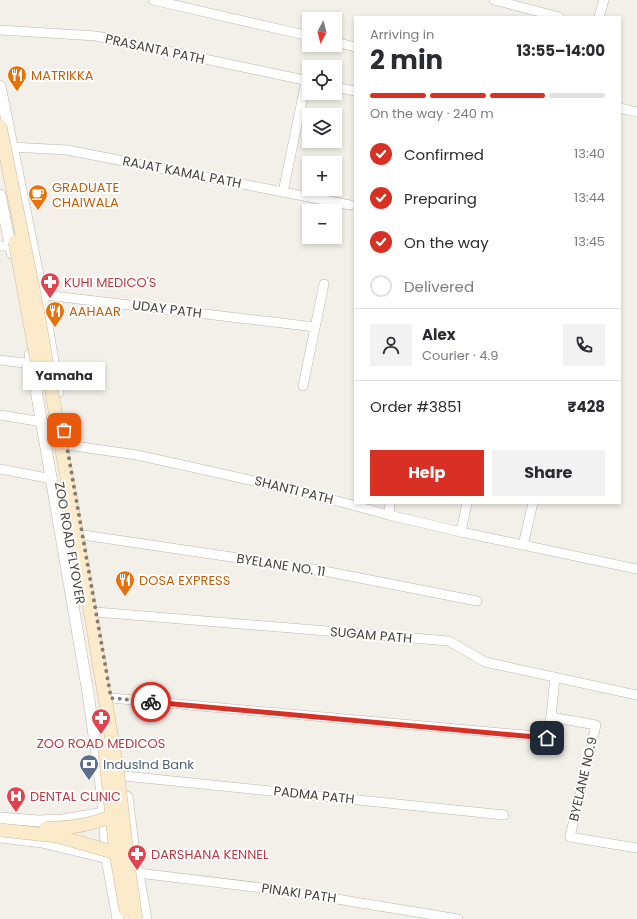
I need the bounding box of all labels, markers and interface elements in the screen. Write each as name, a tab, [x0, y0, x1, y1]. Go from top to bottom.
north arrow	[302, 12, 342, 52]
map controls	[302, 12, 342, 244]
text: Arriving in	[370, 25, 434, 44]
street label: PRASANTA PATH	[103, 29, 207, 69]
text: 13:55–14:00	[516, 40, 605, 61]
text: 2 min	[370, 42, 443, 78]
button: locate	[302, 60, 342, 100]
restaurant icon: MATRIKKA	[6, 64, 28, 92]
place label: MATRIKKA	[31, 66, 94, 85]
text: On the way · 240 m	[370, 104, 494, 123]
button: layers	[302, 108, 342, 148]
icon: check	[370, 143, 392, 165]
text: Confirmed	[404, 144, 484, 165]
text: 13:40	[574, 144, 605, 163]
street label: RAJAT KAMAL PATH	[121, 151, 243, 193]
button: +	[302, 156, 342, 196]
place label: GRADUATE CHAIWALA	[52, 178, 119, 212]
cafe icon: GRADUATE CHAIWALA	[27, 183, 49, 211]
icon: check	[370, 187, 392, 209]
text: Preparing	[404, 188, 477, 209]
text: 13:44	[574, 188, 605, 207]
button: −	[302, 204, 342, 244]
icon: check	[370, 231, 392, 253]
text: On the way	[404, 232, 489, 253]
text: 13:45	[574, 232, 605, 251]
pharmacy icon: KUHI MEDICO'S	[39, 271, 61, 299]
place label: KUHI MEDICO'S	[64, 273, 156, 292]
text: Delivered	[404, 276, 474, 297]
street label: UDAY PATH	[131, 295, 203, 323]
restaurant icon: AAHAAR	[44, 300, 66, 328]
place label: AAHAAR	[69, 302, 121, 321]
button: person	[370, 324, 412, 366]
text: Alex	[422, 324, 456, 345]
button: phone	[563, 324, 605, 366]
text: Courier · 4.9	[422, 346, 498, 365]
callout: Yamaha	[23, 362, 105, 390]
text: Yamaha	[35, 366, 93, 385]
text: Order #3851	[370, 396, 462, 417]
text: ₹428	[568, 396, 605, 417]
pin	[47, 413, 81, 447]
icon: bag	[53, 419, 75, 441]
button: Help	[370, 450, 484, 496]
button: Share	[492, 450, 605, 496]
street label: SHANTI PATH	[253, 471, 335, 509]
street label: ZOO ROAD FLYOVER	[50, 480, 90, 606]
street label: BYELANE NO. 11	[235, 549, 327, 581]
restaurant icon: DOSA EXPRESS	[114, 569, 136, 597]
place label: DOSA EXPRESS	[139, 571, 230, 590]
street label: SUGAM PATH	[329, 622, 413, 648]
courier	[131, 682, 171, 722]
icon: bike	[140, 691, 162, 713]
pharmacy icon: ZOO ROAD MEDICOS	[90, 707, 112, 735]
pin	[530, 721, 564, 755]
icon: home	[536, 727, 558, 749]
place label: ZOO ROAD MEDICOS	[37, 734, 165, 753]
street label: BYELANE NO.9	[564, 735, 602, 823]
bank icon: IndusInd Bank	[78, 753, 100, 781]
place label: IndusInd Bank	[103, 755, 194, 774]
street label: PADMA PATH	[273, 781, 355, 809]
hospital icon: DENTAL CLINIC	[5, 785, 27, 813]
place label: DENTAL CLINIC	[30, 787, 121, 806]
pharmacy icon: DARSHANA KENNEL	[126, 843, 148, 871]
place label: DARSHANA KENNEL	[151, 845, 269, 864]
street label: PINAKI PATH	[260, 878, 338, 908]

